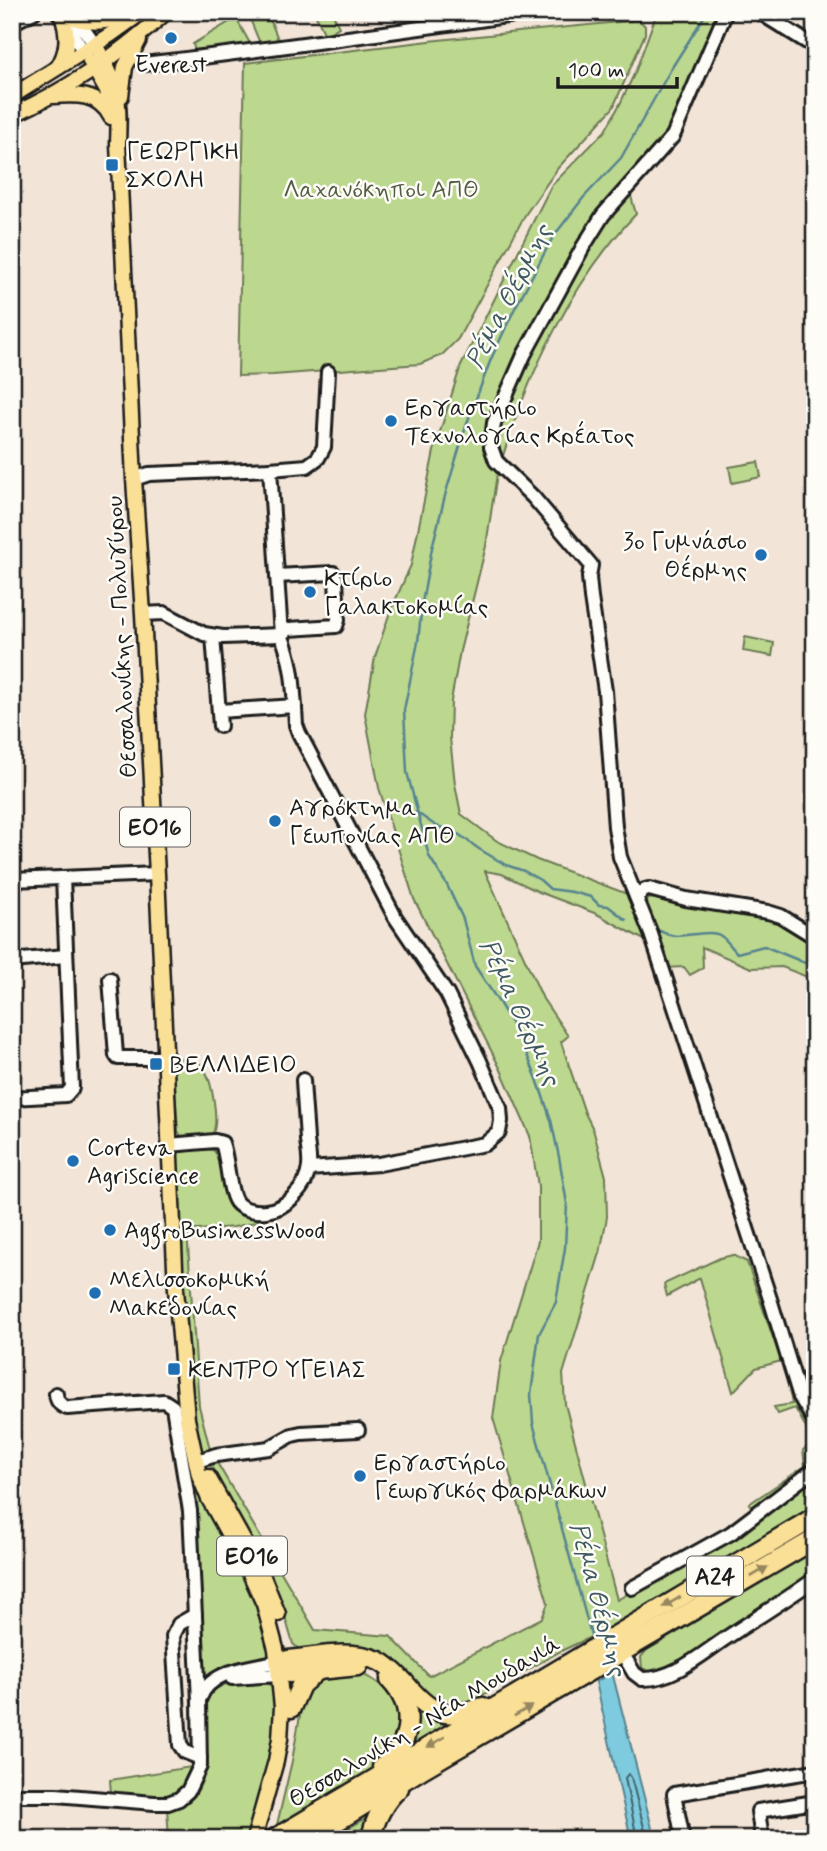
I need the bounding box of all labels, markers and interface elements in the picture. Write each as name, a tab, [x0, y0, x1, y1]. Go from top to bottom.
marker: Everest	[163, 30, 179, 46]
scale bar	[558, 46, 676, 90]
place label: Everest	[135, 50, 208, 81]
text: 100 m	[568, 57, 624, 85]
place label: ΓΕΩΡΓΙΚΗ ΣΧΟΛΗ	[126, 137, 240, 196]
marker: ΓΕΩΡΓΙΚΗ ΣΧΟΛΗ	[104, 157, 120, 173]
park label: Λαχανόκηποι ΑΠΘ	[283, 175, 479, 206]
water label: Ρέμα Θέρμης	[458, 217, 561, 375]
place label: Εργαστήριο Τεχνολογίας Κρέατος	[405, 393, 635, 452]
marker: Εργαστήριο Τεχνολογίας Κρέατος	[383, 413, 399, 429]
street label: Θεσσαλονίκης - Πολυγύρου	[100, 495, 145, 779]
place label: 3ο Γυμνάσιο Θέρμης	[623, 527, 747, 586]
marker: 3ο Γυμνάσιο Θέρμης	[753, 547, 769, 563]
place label: Κτίριο Γαλακτοκομίας	[324, 564, 488, 623]
marker: Κτίριο Γαλακτοκομίας	[302, 584, 318, 600]
place label: Αγρόκτημα Γεωπονίας ΑΠΘ	[289, 793, 455, 852]
road number: ΕΟ16	[120, 807, 190, 846]
marker: Αγρόκτημα Γεωπονίας ΑΠΘ	[267, 813, 283, 829]
water label: Ρέμα Θέρμης	[470, 934, 570, 1093]
place label: ΒΕΛΛΙΔΕΙΟ	[170, 1050, 297, 1081]
marker: ΒΕΛΛΙΔΕΙΟ	[148, 1056, 164, 1072]
place label: Corteva Agriscience	[87, 1133, 199, 1192]
marker: Corteva Agriscience	[65, 1153, 81, 1169]
place label: AggroBusinessWood	[124, 1216, 325, 1250]
marker: AggroBusinessWood	[102, 1222, 118, 1238]
place label: Μελισσοκομική Μακεδονίας	[109, 1265, 270, 1324]
marker: Μελισσοκομική Μακεδονίας	[87, 1285, 103, 1301]
place label: ΚΕΝΤΡΟ ΥΓΕΙΑΣ	[188, 1355, 366, 1386]
marker: ΚΕΝΤΡΟ ΥΓΕΙΑΣ	[166, 1361, 182, 1377]
place label: Εργαστήριο Γεωργικός Φαρμάκων	[374, 1448, 607, 1507]
marker: Εργαστήριο Γεωργικός Φαρμάκων	[352, 1468, 368, 1484]
water label: Ρέμα Θέρμης	[560, 1519, 635, 1682]
road number: ΕΟ16	[217, 1536, 287, 1576]
road number: Α24	[687, 1556, 743, 1596]
one-way arrow	[750, 1566, 769, 1578]
one-way arrow	[662, 1596, 681, 1608]
street label: Θεσσαλονίκη - Νέα Μουδανιά	[283, 1628, 566, 1816]
one-way arrow	[514, 1705, 533, 1717]
one-way arrow	[427, 1736, 446, 1749]

